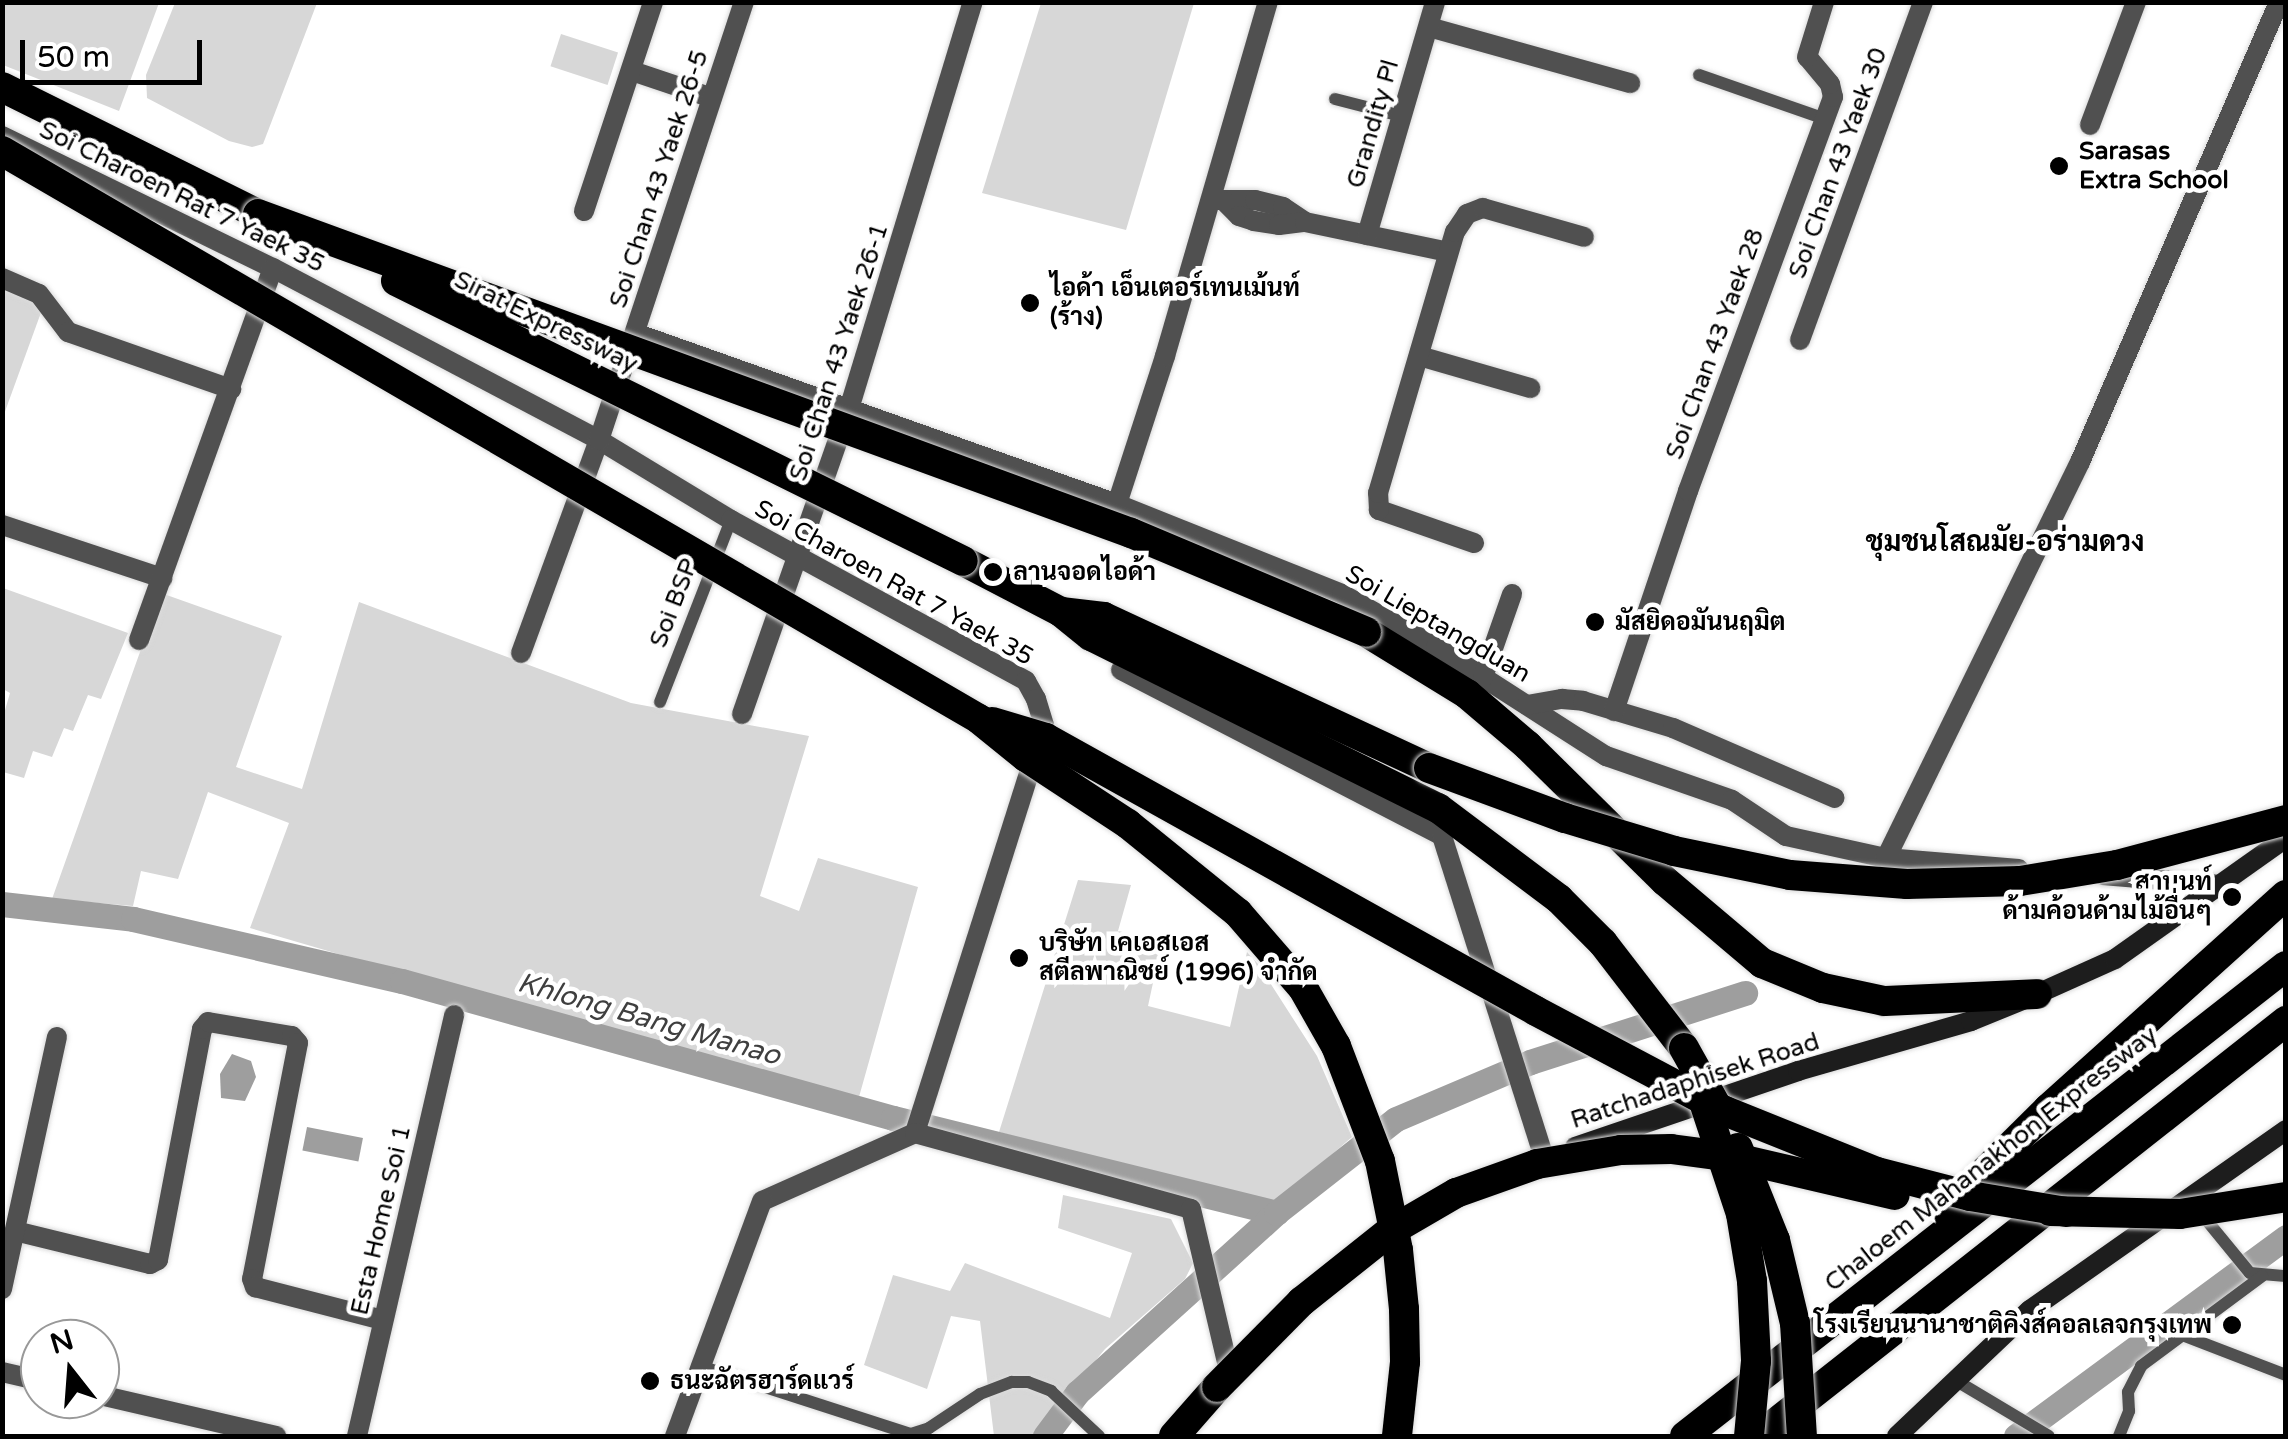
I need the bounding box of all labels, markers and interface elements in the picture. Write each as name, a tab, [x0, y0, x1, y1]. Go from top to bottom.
scale bar	[25, 20, 208, 82]
text: 50 m	[37, 39, 110, 76]
street label: Soi Chan 43 Yaek 30	[1782, 44, 1894, 282]
street label: Soi Chan 43 Yaek 26-5	[603, 46, 715, 312]
street label: Grandity Pl	[1340, 56, 1406, 192]
street label: Soi Charoen Rat 7 Yaek 35	[34, 115, 330, 279]
place label: Sarasas Extra School	[2079, 137, 2229, 196]
marker: Sarasas Extra School	[2048, 155, 2070, 177]
street label: Soi Chan 43 Yaek 26-1	[783, 219, 895, 485]
street label: Soi Chan 43 Yaek 28	[1659, 225, 1771, 463]
street label: Sirat Expressway	[449, 265, 643, 379]
place label: ไอด้า เอ็นเตอร์เทนเม้นท์ (ร้าง)	[1050, 274, 1300, 333]
marker: ไอด้า เอ็นเตอร์เทนเม้นท์ (ร้าง)	[1019, 292, 1041, 314]
street label: Soi Charoen Rat 7 Yaek 35	[750, 494, 1038, 672]
district label: ชุมชนโสณมัย-อร่ามดวง	[1865, 525, 2145, 559]
street label: Soi BSP	[643, 554, 705, 652]
place label: ลานจอดไอด้า	[1013, 557, 1156, 587]
street label: Soi Lieptangduan	[1340, 559, 1536, 689]
marker: ลานจอดไอด้า	[982, 561, 1004, 583]
place label: มัสยิดอมันนฤมิต	[1615, 607, 1785, 637]
marker: มัสยิดอมันนฤมิต	[1584, 611, 1606, 633]
place label: สานนท์ ด้ามค้อนด้ามไม้อื่นๆ	[2003, 868, 2212, 927]
marker: สานนท์ ด้ามค้อนด้ามไม้อื่นๆ	[2221, 886, 2243, 908]
place label: บริษัท เคเอสเอส สตีลพาณิชย์ (1996) จำกัด	[1039, 929, 1318, 988]
marker: บริษัท เคเอสเอส สตีลพาณิชย์ (1996) จำกัด	[1008, 947, 1030, 969]
water label: Khlong Bang Manao	[514, 965, 784, 1073]
street label: Chaloem Mahanakhon Expressway	[1819, 1020, 2163, 1298]
street label: Ratchadaphisek Road	[1567, 1027, 1823, 1135]
street label: Esta Home Soi 1	[345, 1122, 417, 1318]
place label: โรงเรียนนานาชาติคิงส์คอลเลจกรุงเทพ	[1814, 1310, 2212, 1340]
marker: โรงเรียนนานาชาติคิงส์คอลเลจกรุงเทพ	[2221, 1314, 2243, 1336]
north arrow	[20, 1319, 120, 1419]
text: N	[46, 1323, 78, 1362]
place label: ธนะฉัตรฮาร์ดแวร์	[670, 1366, 854, 1396]
marker: ธนะฉัตรฮาร์ดแวร์	[639, 1370, 661, 1392]

